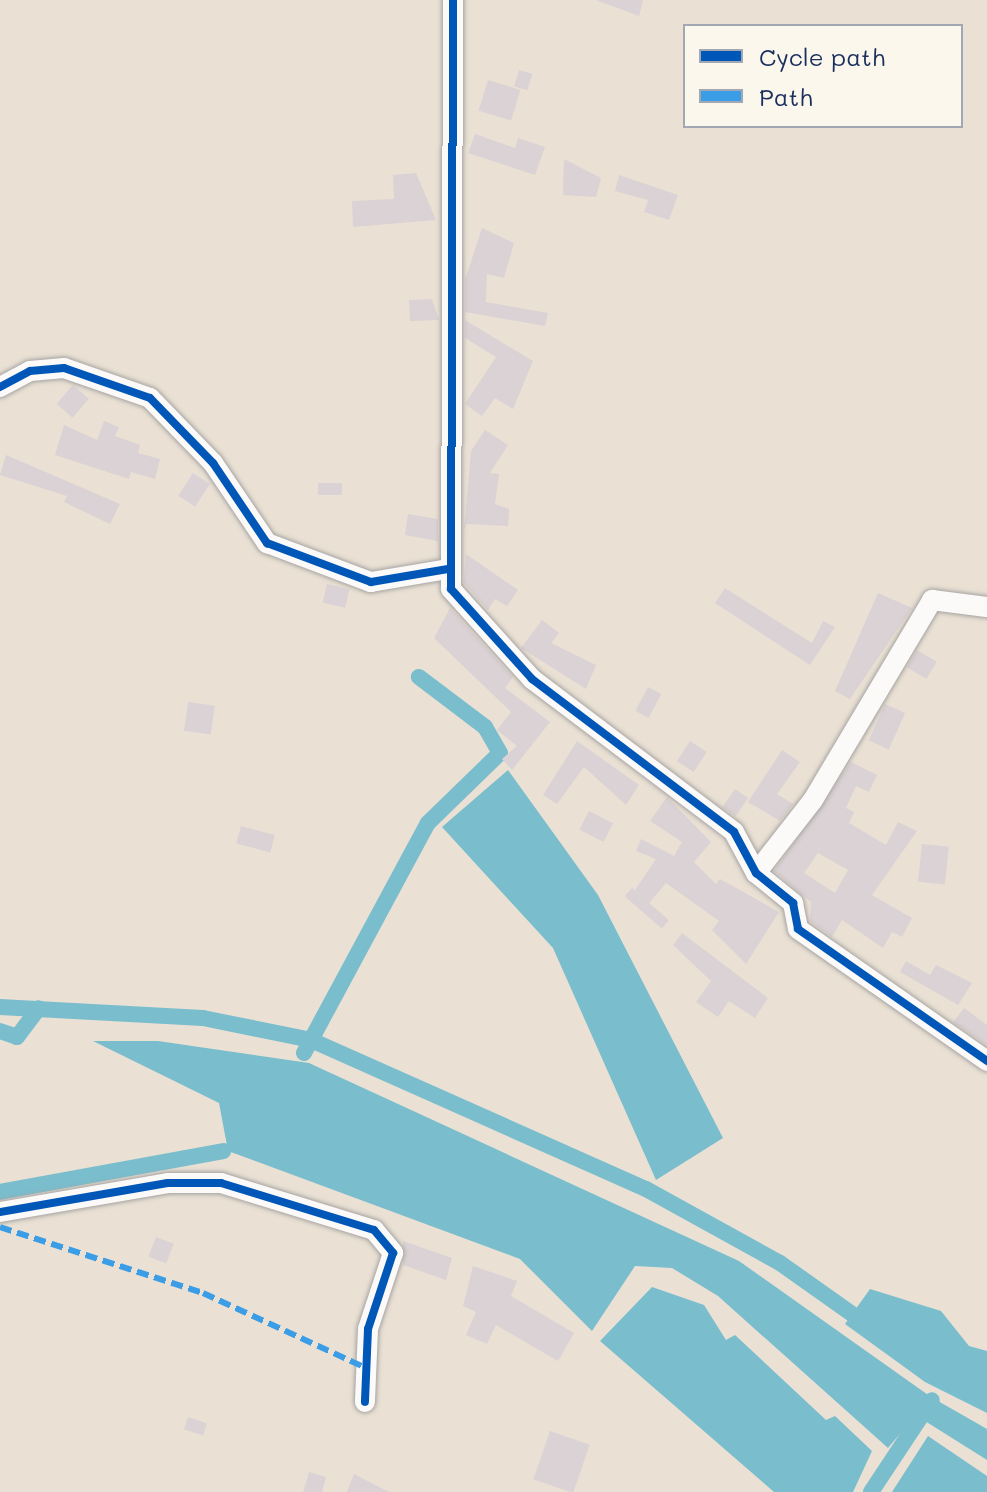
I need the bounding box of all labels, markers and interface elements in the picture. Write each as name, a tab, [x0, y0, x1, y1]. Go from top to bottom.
legend	[683, 24, 963, 128]
text: Cycle path	[759, 41, 885, 72]
text: Path	[759, 81, 813, 112]

